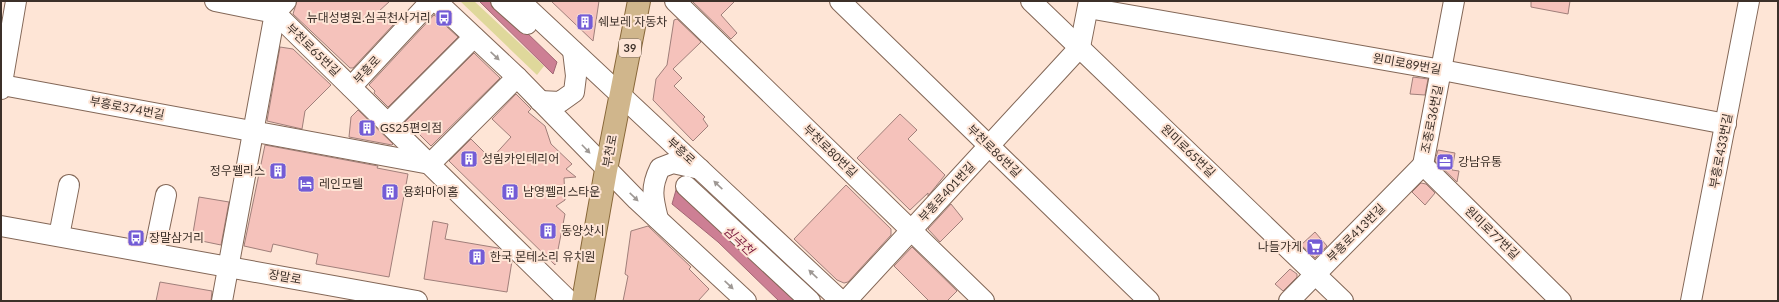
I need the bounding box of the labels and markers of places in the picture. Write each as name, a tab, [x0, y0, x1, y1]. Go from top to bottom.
bus stop icon: 뉴대성병원.심곡천사거리	[434, 8, 454, 28]
place label: 뉴대성병원.심곡천사거리	[307, 10, 431, 25]
building icon: 쉐보레 자동차	[575, 12, 595, 32]
place label: 쉐보레 자동차	[598, 14, 667, 29]
building icon: GS25편의점	[357, 118, 377, 138]
place label: GS25편의점	[380, 120, 442, 135]
building icon: 성림카인테리어	[459, 149, 479, 169]
place label: 성림카인테리어	[482, 151, 559, 166]
office icon: 강남유통	[1435, 152, 1455, 172]
place label: 강남유통	[1458, 154, 1502, 169]
building icon: 정우펠리스	[268, 161, 288, 181]
place label: 정우펠리스	[210, 163, 265, 178]
hotel icon: 레인모텔	[296, 174, 316, 194]
place label: 레인모텔	[319, 176, 363, 191]
building icon: 용화마이홈	[380, 182, 400, 202]
building icon: 남영펠리스타운	[500, 182, 520, 202]
place label: 용화마이홈	[403, 184, 458, 199]
place label: 남영펠리스타운	[523, 184, 600, 199]
building icon: 동양샷시	[538, 221, 558, 241]
place label: 동양샷시	[561, 223, 605, 238]
bus stop icon: 장말삼거리	[126, 228, 146, 248]
place label: 장말삼거리	[149, 230, 204, 245]
supermarket icon: 나들가게	[1305, 237, 1325, 257]
place label: 나들가게	[1258, 239, 1302, 254]
building icon: 한국 몬테소리 유치원	[467, 247, 487, 267]
place label: 한국 몬테소리 유치원	[490, 249, 596, 264]

